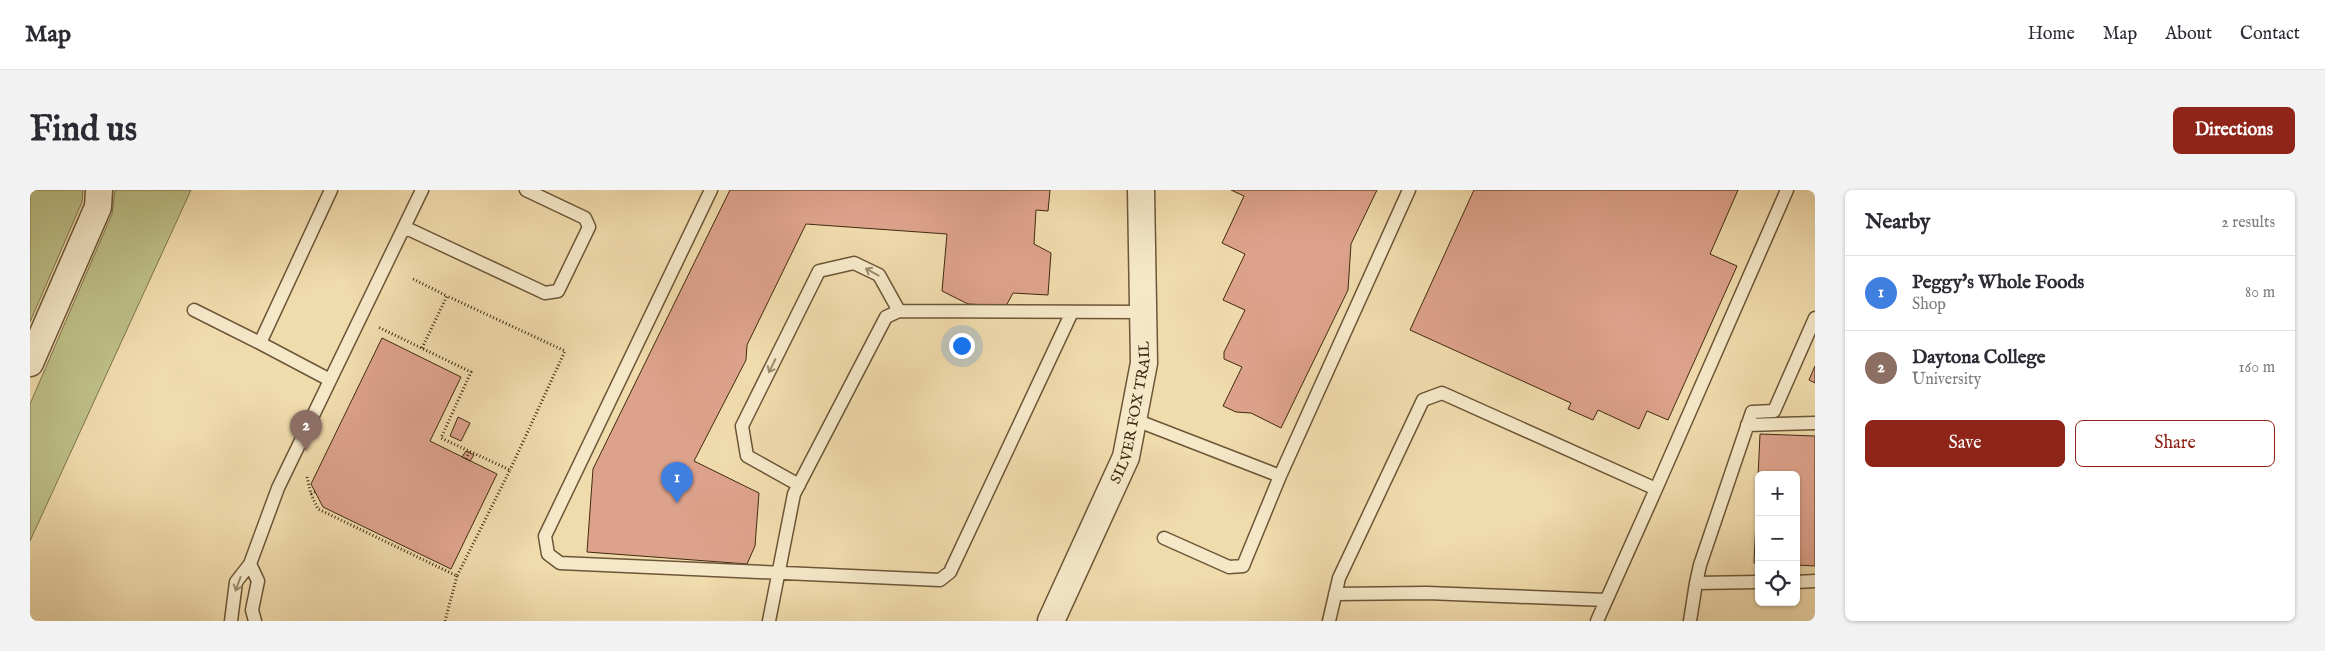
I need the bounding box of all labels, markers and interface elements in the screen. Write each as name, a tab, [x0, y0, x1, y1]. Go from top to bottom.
text: Map	[25, 19, 71, 50]
text: Home	[2028, 23, 2075, 46]
text: Map	[2103, 23, 2137, 46]
text: About	[2165, 23, 2212, 46]
text: Contact	[2240, 23, 2300, 46]
button: Directions	[2173, 107, 2295, 154]
text: Find us	[30, 108, 137, 153]
text: Nearby	[1865, 209, 1930, 236]
text: 2 results	[2221, 213, 2275, 233]
one-way arrow	[865, 267, 879, 277]
text: Peggy's Whole Foods	[1912, 271, 2084, 295]
text: 1	[1878, 283, 1884, 303]
text: 80 m	[2245, 283, 2275, 303]
text: Shop	[1912, 295, 1946, 315]
your location	[949, 333, 975, 359]
street label: SILVER FOX TRAIL	[1106, 341, 1154, 487]
text: Daytona College	[1912, 346, 2046, 370]
text: 2	[1877, 358, 1885, 378]
text: 160 m	[2239, 358, 2275, 378]
one-way arrow	[766, 359, 776, 374]
text: University	[1912, 370, 1981, 390]
pin: 2	[290, 410, 322, 451]
button: Save	[1865, 420, 2065, 467]
button: Share	[2075, 420, 2275, 467]
pin: 1	[661, 462, 693, 503]
map controls	[1755, 471, 1800, 606]
button: +	[1755, 471, 1800, 516]
button: −	[1755, 516, 1800, 561]
button: locate	[1755, 561, 1800, 606]
one-way arrow	[233, 576, 242, 591]

